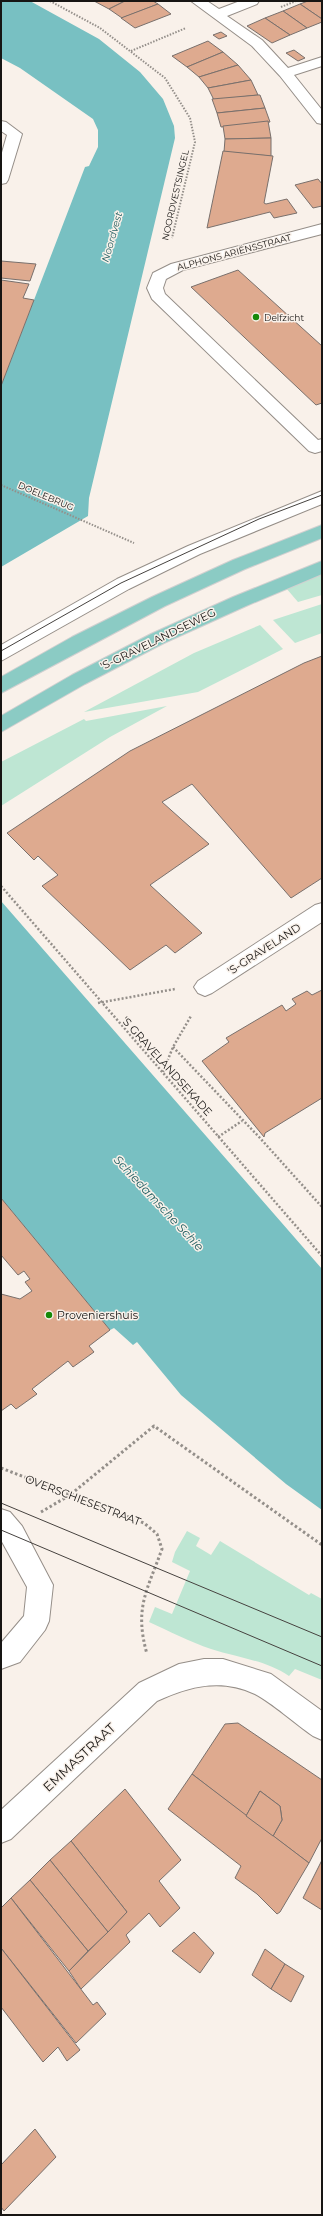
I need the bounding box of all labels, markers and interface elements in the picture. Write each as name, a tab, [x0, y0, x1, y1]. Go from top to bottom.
street label: NOORDVESTSINGEL	[159, 148, 191, 241]
water label: Noordvest	[99, 210, 125, 264]
street label: ALPHONS ARIËNSSTRAAT	[176, 231, 293, 273]
marker: Delfzicht	[251, 312, 261, 322]
place label: Delfzicht	[264, 312, 304, 323]
street label: DOELEBRUG	[16, 479, 76, 513]
street label: 'S-GRAVELANDSEWEG	[98, 605, 218, 673]
street label: 'S-GRAVELAND	[225, 920, 303, 978]
street label: 'S GRAVELANDSEKADE	[119, 1013, 215, 1119]
water label: Schiedamsche Schie	[111, 1152, 207, 1254]
place label: Proveniershuis	[57, 1308, 139, 1322]
marker: Proveniershuis	[44, 1310, 54, 1320]
street label: OVERSCHIESESTRAAT	[23, 1471, 143, 1529]
street label: EMMASTRAAT	[39, 1719, 119, 1795]

